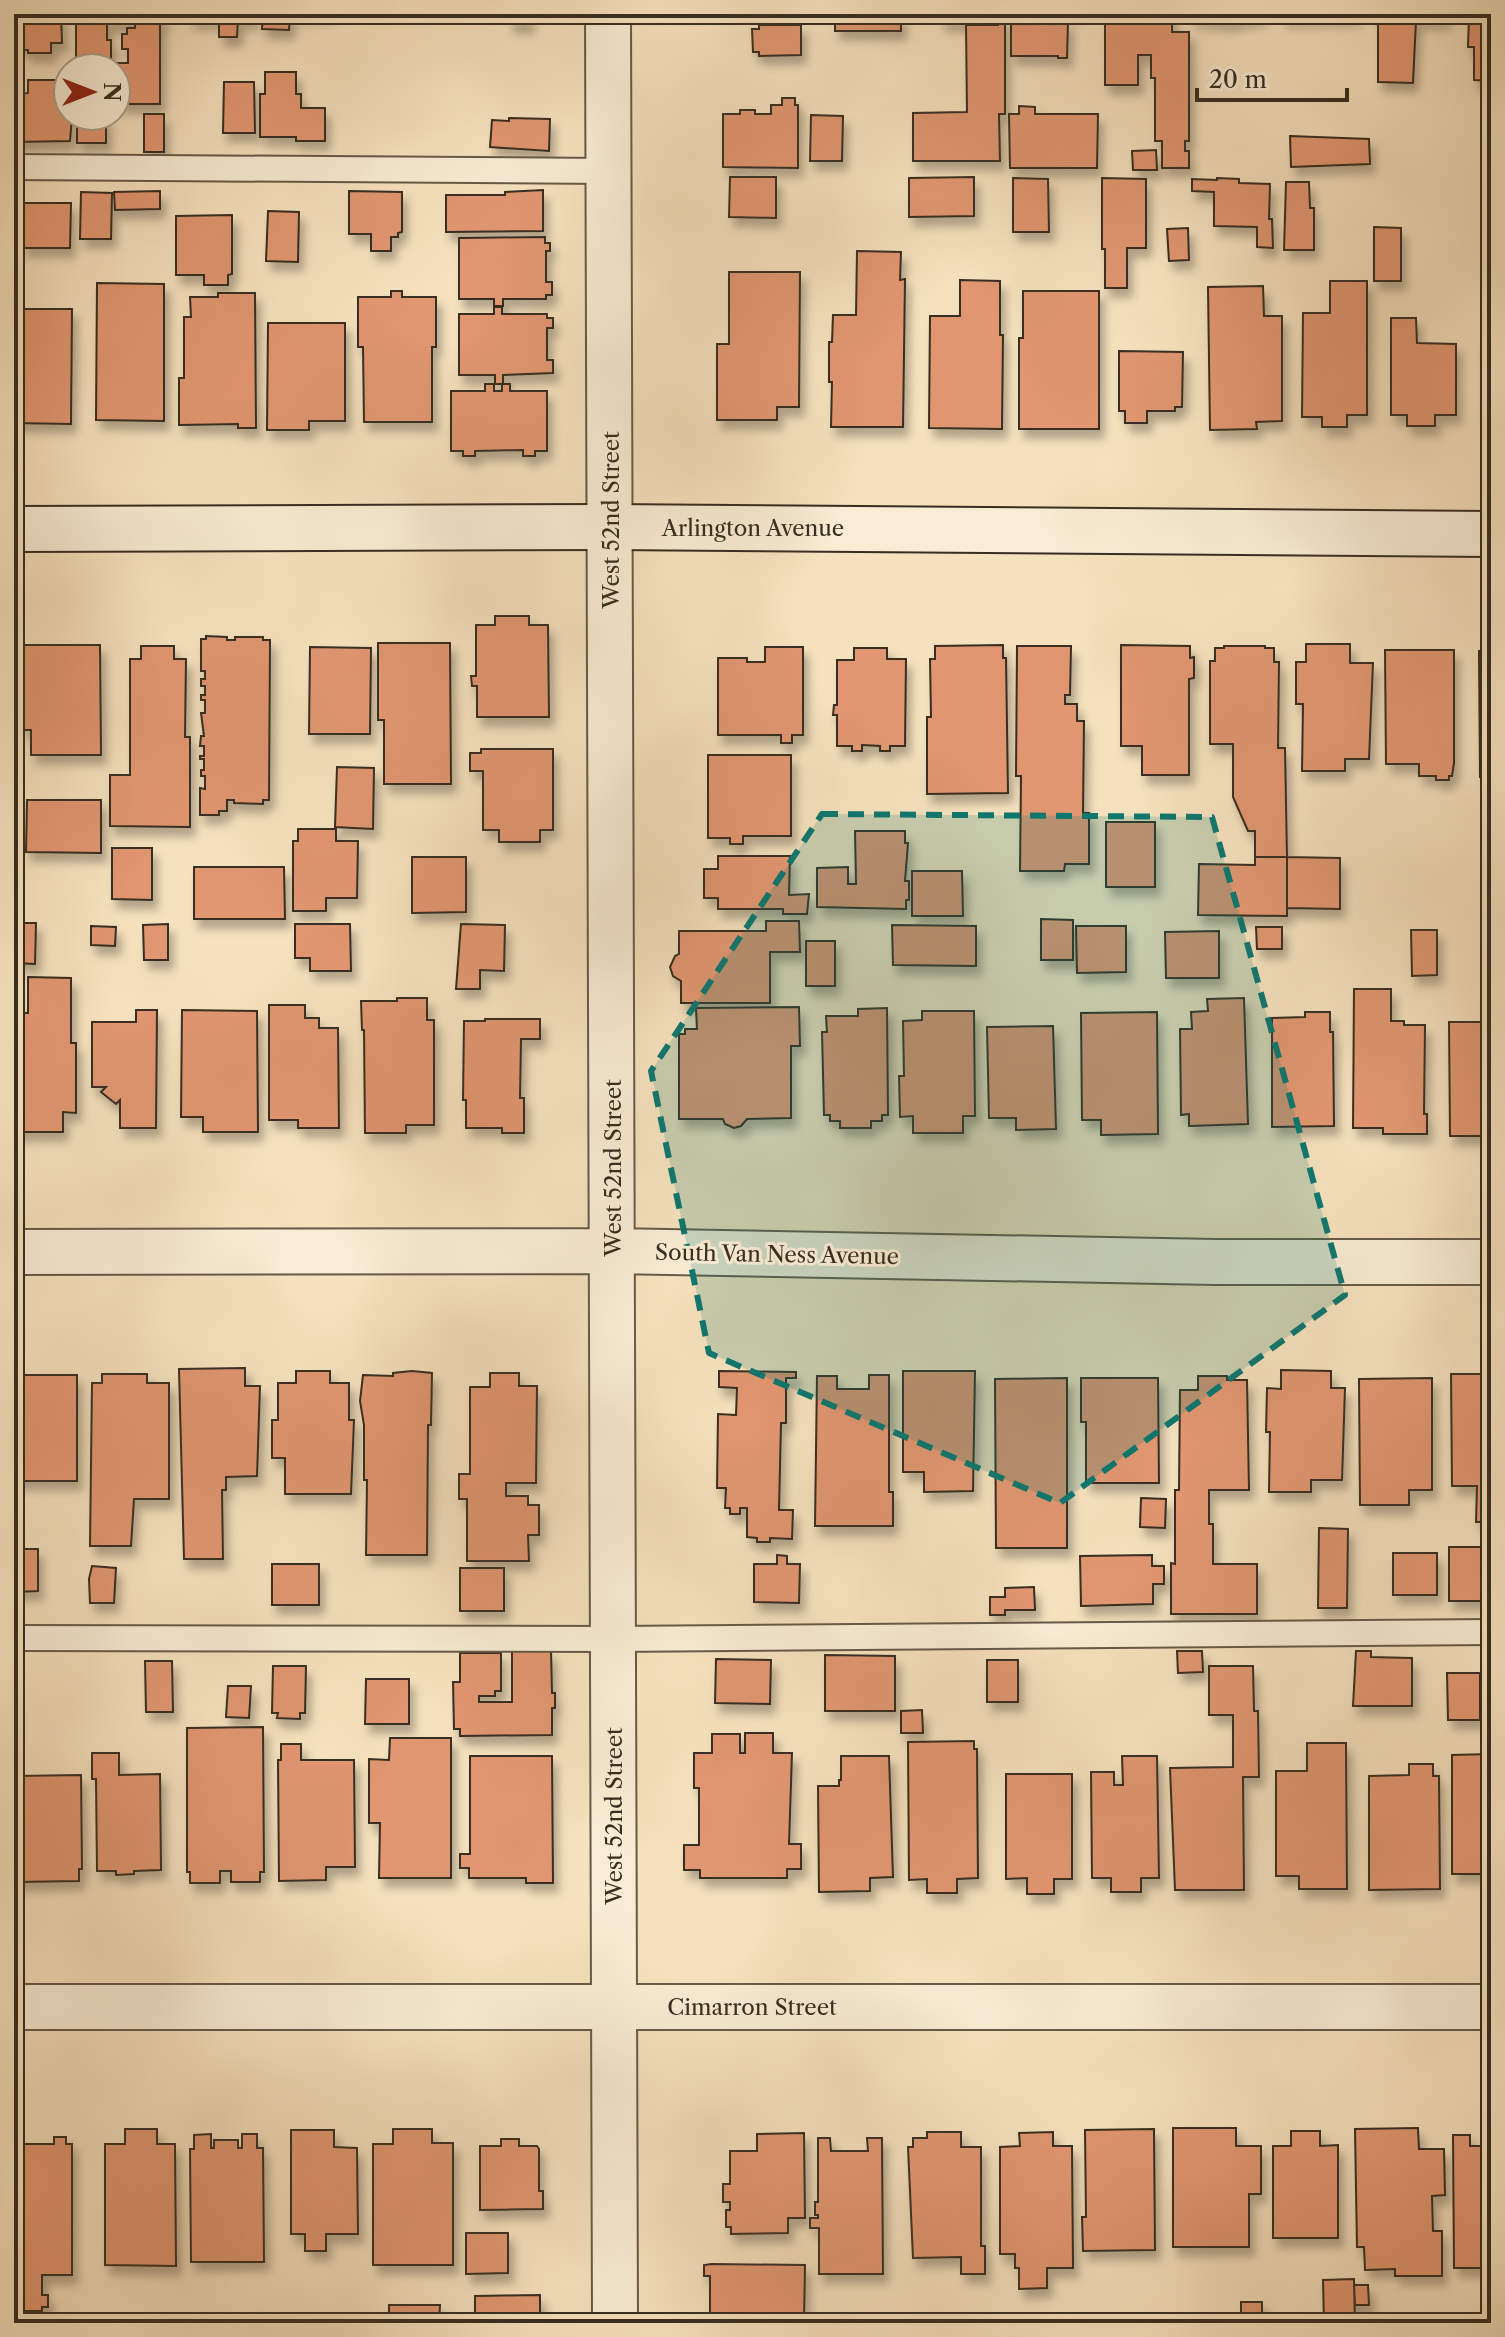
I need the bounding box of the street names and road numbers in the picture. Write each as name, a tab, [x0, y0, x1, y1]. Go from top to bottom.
street label: West 52nd Street	[598, 431, 625, 610]
street label: Arlington Avenue	[661, 515, 844, 542]
street label: West 52nd Street	[600, 1079, 627, 1258]
street label: South Van Ness Avenue	[655, 1239, 899, 1270]
street label: West 52nd Street	[601, 1727, 628, 1906]
street label: Cimarron Street	[667, 1994, 837, 2021]

